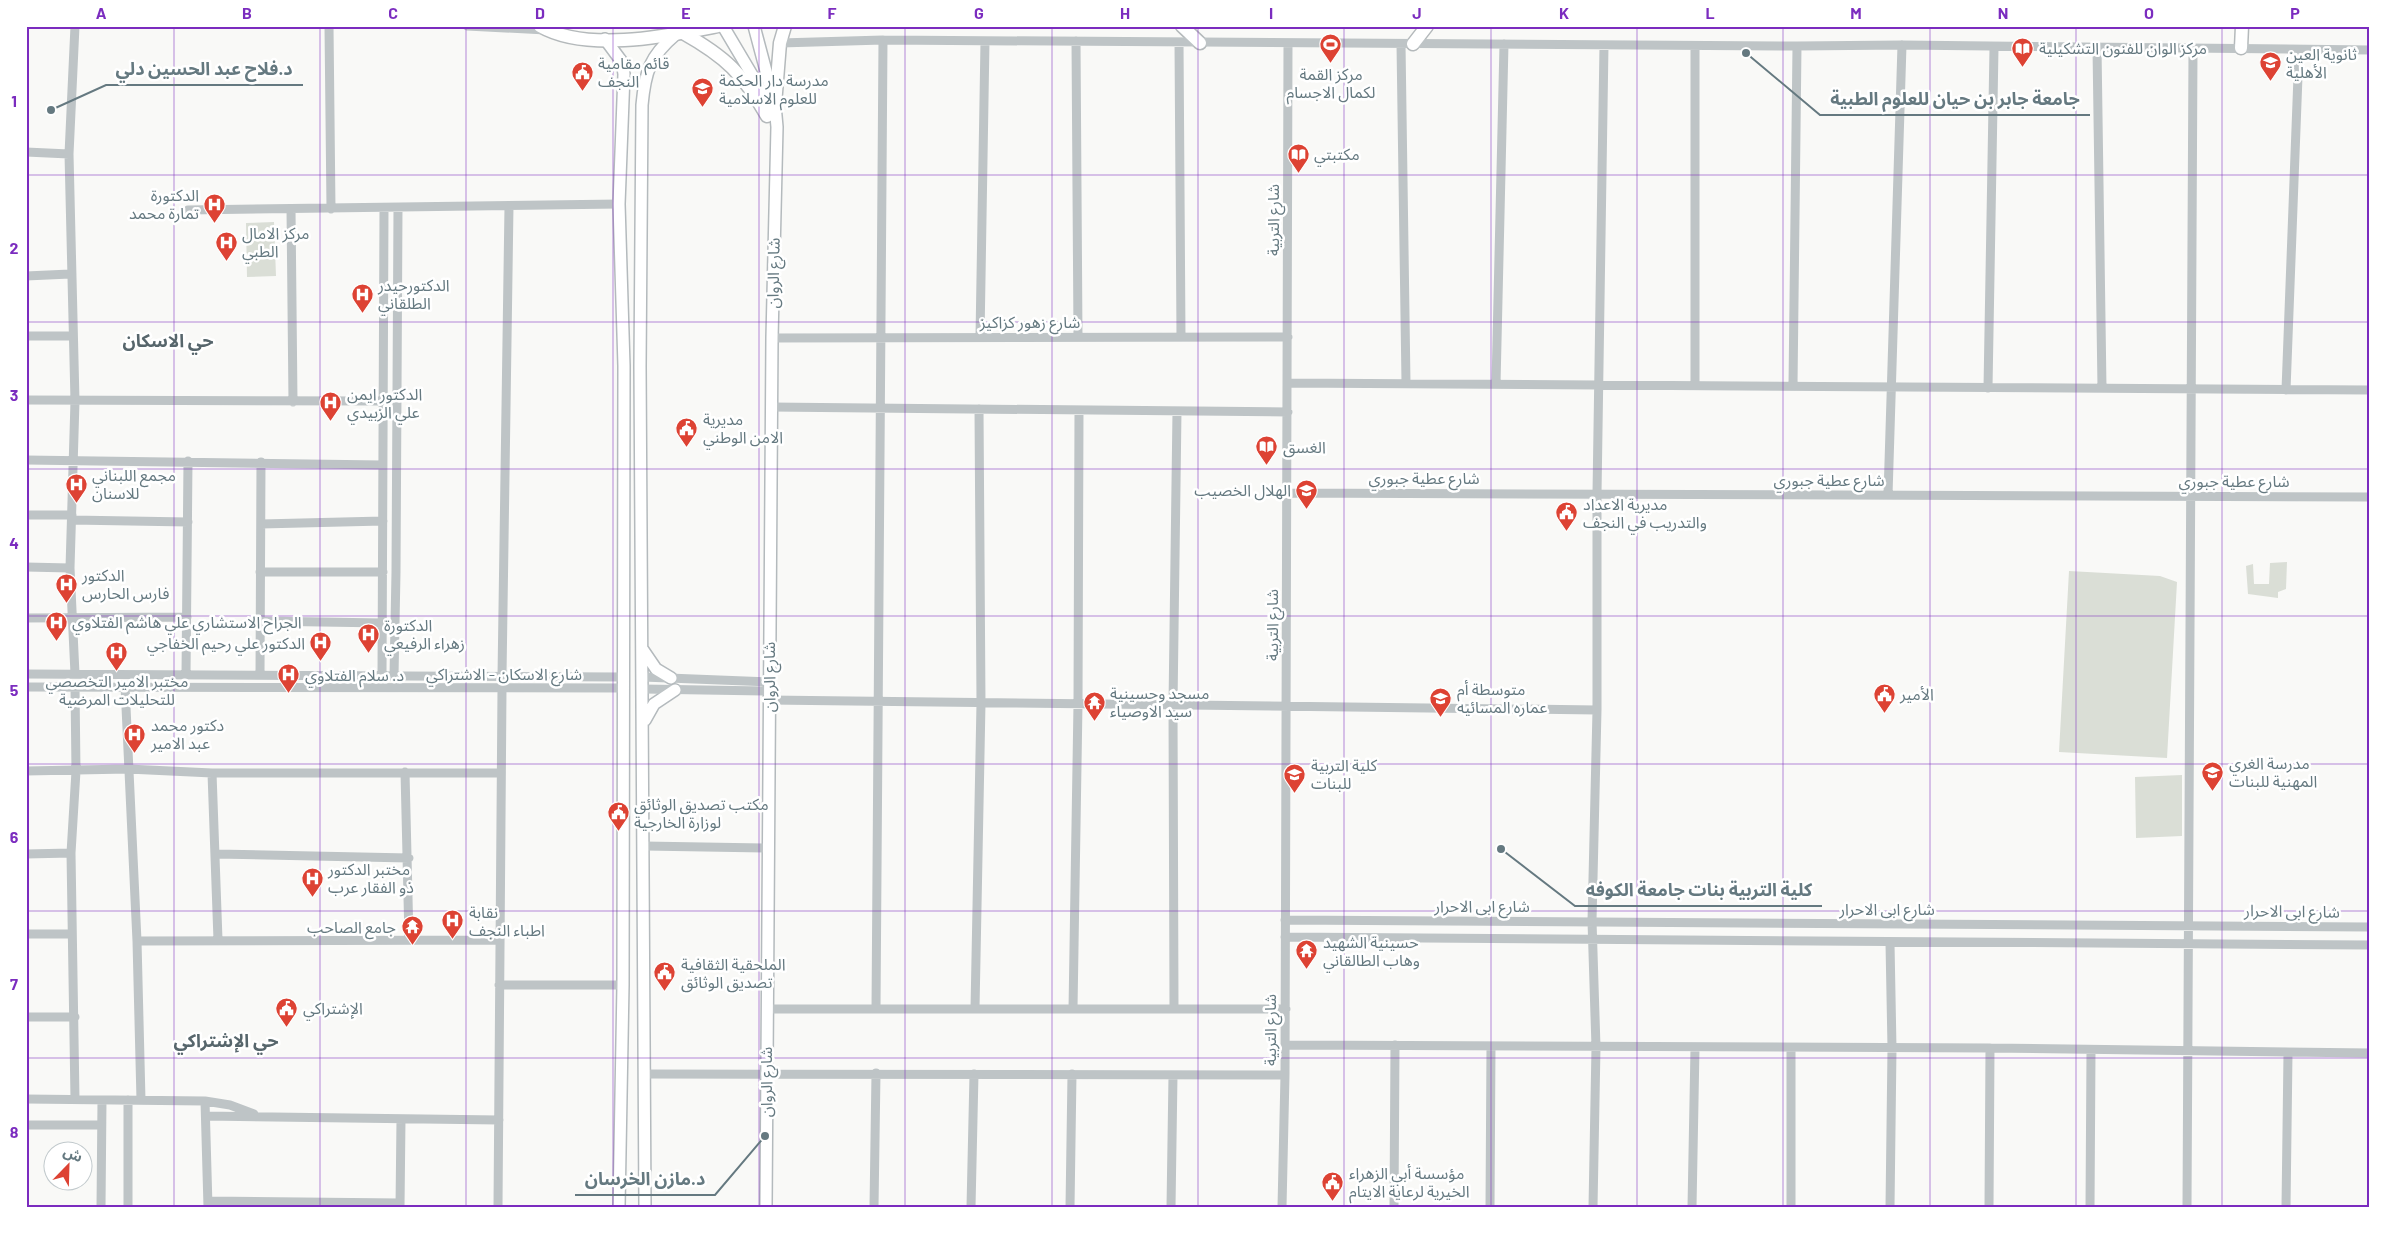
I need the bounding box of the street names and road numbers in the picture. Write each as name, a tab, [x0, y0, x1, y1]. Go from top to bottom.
street label: شارع التربية	[1263, 184, 1286, 256]
street label: شارع الروان	[762, 238, 787, 309]
street label: شارع زهور كزاكيز	[979, 312, 1080, 335]
street label: شارع عطية جبوري	[1368, 468, 1480, 491]
street label: شارع عطية جبوري	[1773, 470, 1885, 493]
street label: شارع عطية جبوري	[2178, 471, 2290, 494]
street label: شارع التربية	[1262, 589, 1285, 661]
street label: شارع الروان	[759, 642, 782, 712]
street label: شارع الاسكان - الاشتراكي	[426, 664, 582, 687]
street label: شارع ابی الاحرار	[1433, 896, 1530, 919]
street label: شارع ابی الاحرار	[1838, 899, 1935, 922]
street label: شارع ابی الاحرار	[2243, 900, 2340, 925]
street label: شارع التربية	[1260, 994, 1283, 1066]
street label: شارع الروان	[756, 1047, 779, 1117]

